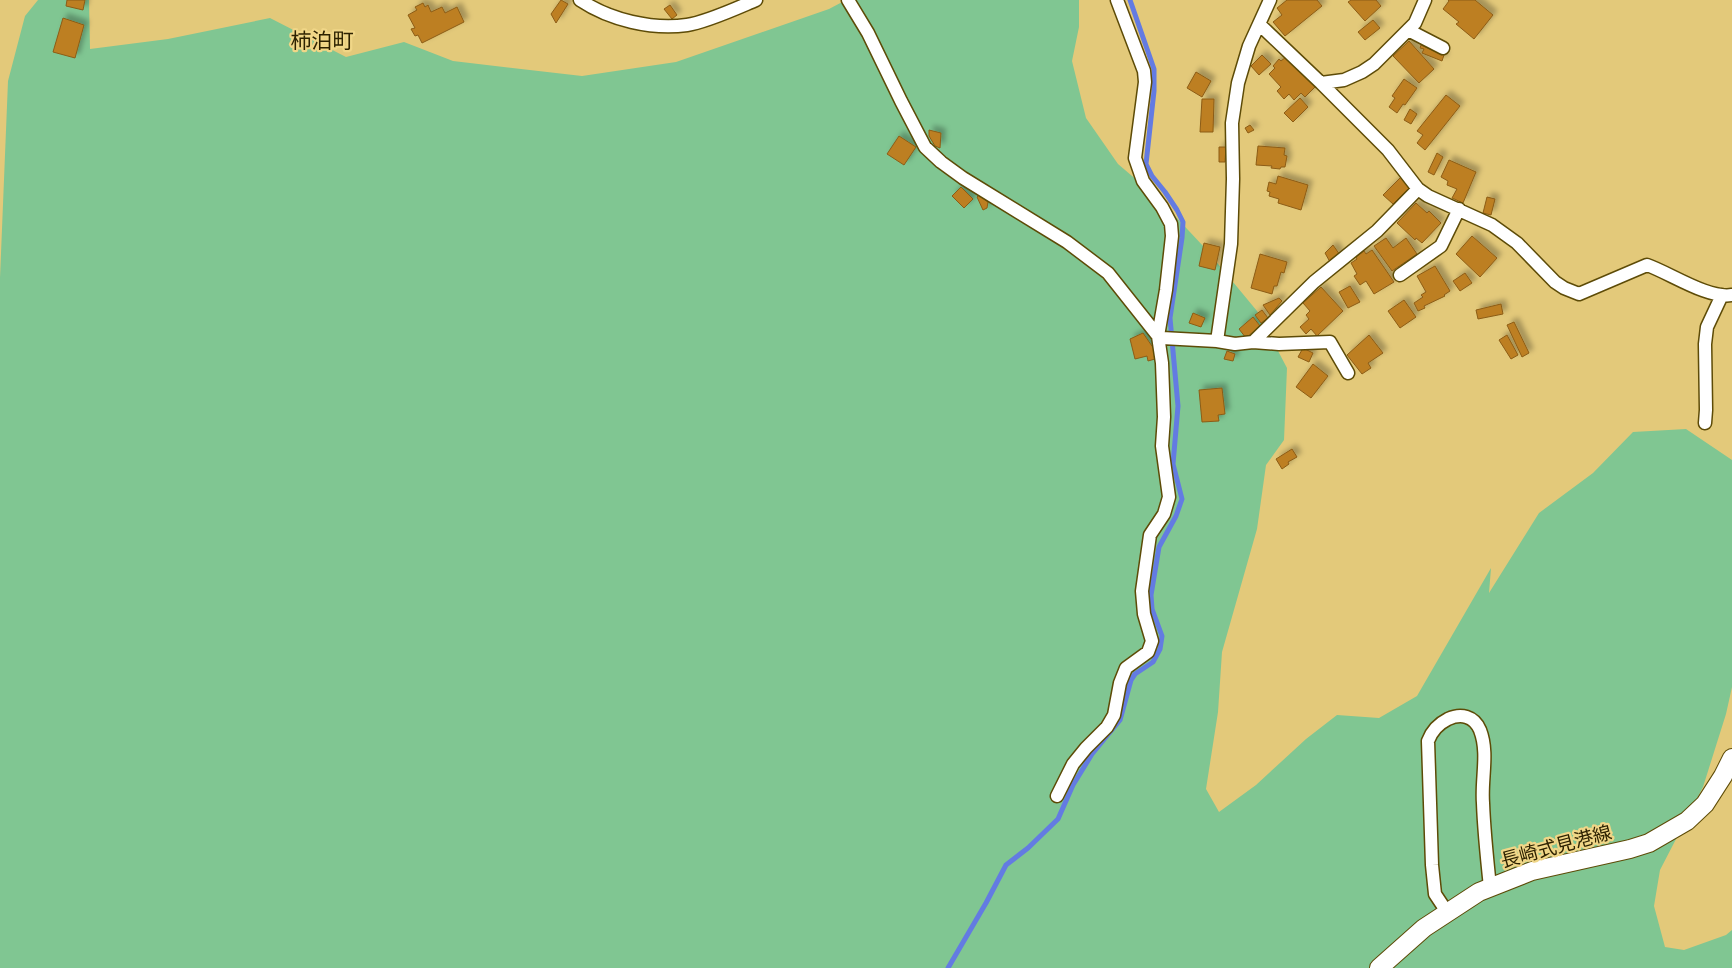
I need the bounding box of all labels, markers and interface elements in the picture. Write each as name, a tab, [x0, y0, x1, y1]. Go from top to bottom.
district label: 柿泊町	[291, 27, 354, 54]
street label: 長崎式見港線	[1498, 820, 1614, 872]

